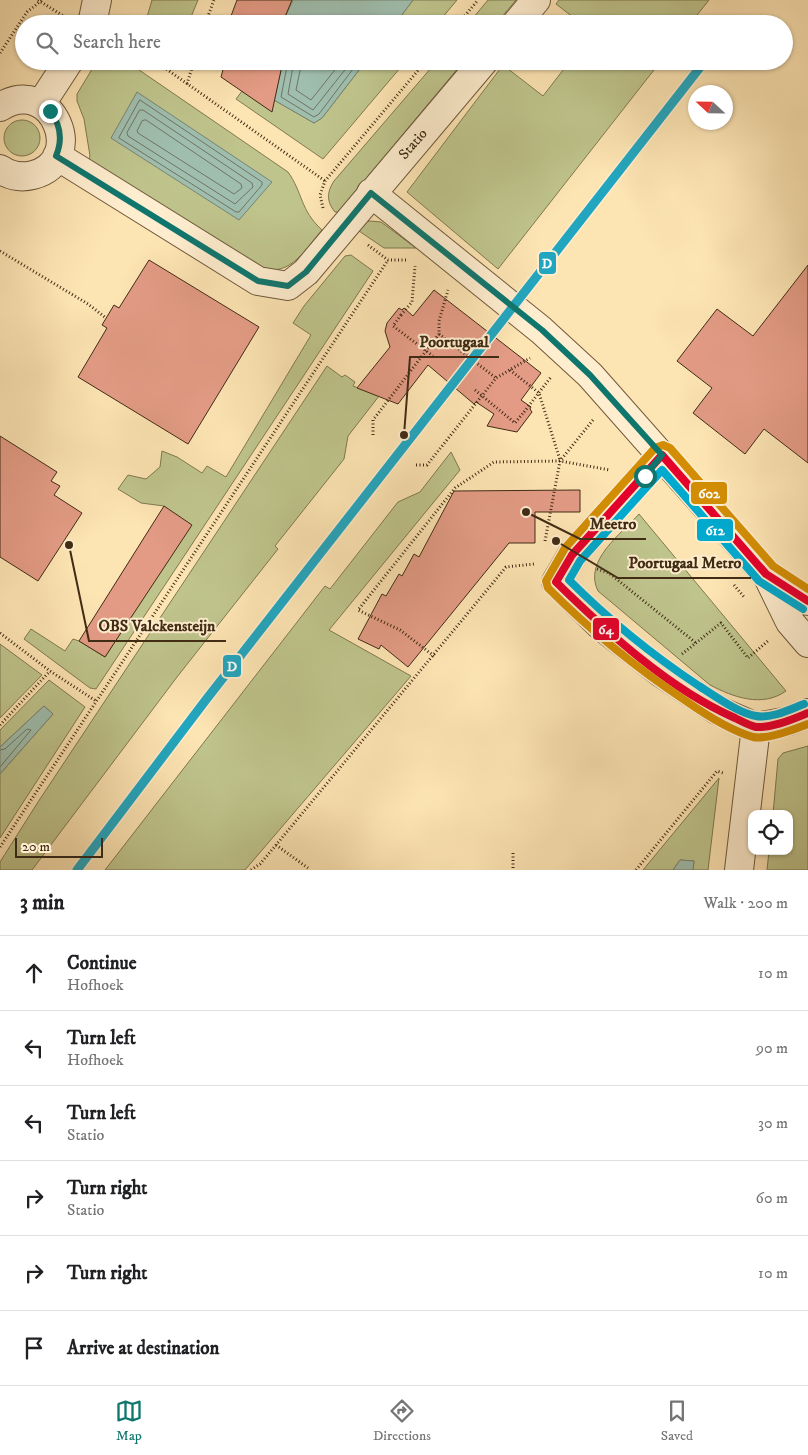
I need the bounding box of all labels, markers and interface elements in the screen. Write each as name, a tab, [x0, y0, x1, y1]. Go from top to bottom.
search box	[15, 15, 793, 70]
icon: search	[33, 29, 61, 57]
text: Search here	[73, 31, 161, 54]
north arrow	[688, 85, 733, 130]
route end	[39, 100, 62, 123]
street label: Statio	[394, 125, 432, 163]
line badge: D	[538, 251, 557, 275]
text: D	[542, 255, 553, 273]
callout: Poortugaal	[410, 326, 499, 357]
text: Poortugaal	[419, 332, 490, 352]
route start	[634, 465, 657, 488]
line badge: 602	[690, 481, 728, 505]
text: 602	[698, 485, 721, 503]
callout: Meetro	[580, 508, 646, 539]
text: Meetro	[590, 514, 636, 534]
line badge: 612	[696, 518, 734, 542]
text: 612	[705, 522, 726, 540]
callout: Poortugaal Metro	[618, 547, 751, 578]
text: Poortugaal Metro	[629, 553, 742, 573]
callout: OBS Valckensteijn	[89, 610, 226, 641]
text: OBS Valckensteijn	[99, 616, 216, 636]
line badge: 64	[592, 617, 620, 641]
text: 64	[598, 621, 615, 639]
line badge: D	[222, 654, 242, 678]
text: D	[227, 658, 238, 676]
map controls	[748, 810, 793, 855]
button: locate	[748, 810, 793, 855]
scale bar	[15, 835, 102, 858]
text: 20 m	[22, 838, 50, 856]
text: 3 min	[20, 890, 65, 916]
text: Walk · 200 m	[704, 893, 788, 913]
text: Continue	[67, 952, 137, 975]
icon: ahead	[20, 959, 48, 987]
text: 10 m	[758, 963, 788, 983]
text: Hofhoek	[67, 975, 124, 995]
text: Turn left	[67, 1027, 136, 1050]
icon: left	[20, 1034, 48, 1062]
text: 90 m	[756, 1038, 788, 1058]
text: Hofhoek	[67, 1050, 124, 1070]
text: Turn left	[67, 1102, 136, 1125]
icon: left	[20, 1109, 48, 1137]
text: 30 m	[758, 1113, 788, 1133]
text: Statio	[67, 1125, 104, 1145]
text: Turn right	[67, 1177, 147, 1200]
icon: right	[20, 1184, 48, 1212]
text: 60 m	[756, 1188, 788, 1208]
text: Statio	[67, 1200, 104, 1220]
icon: right	[20, 1259, 48, 1287]
text: Turn right	[67, 1262, 147, 1285]
text: 10 m	[758, 1263, 788, 1283]
icon: arrive	[20, 1334, 48, 1362]
text: Arrive at destination	[67, 1337, 219, 1360]
tab: Map	[115, 1397, 143, 1445]
tab: Directions	[373, 1397, 431, 1445]
tab: Saved	[661, 1397, 693, 1445]

